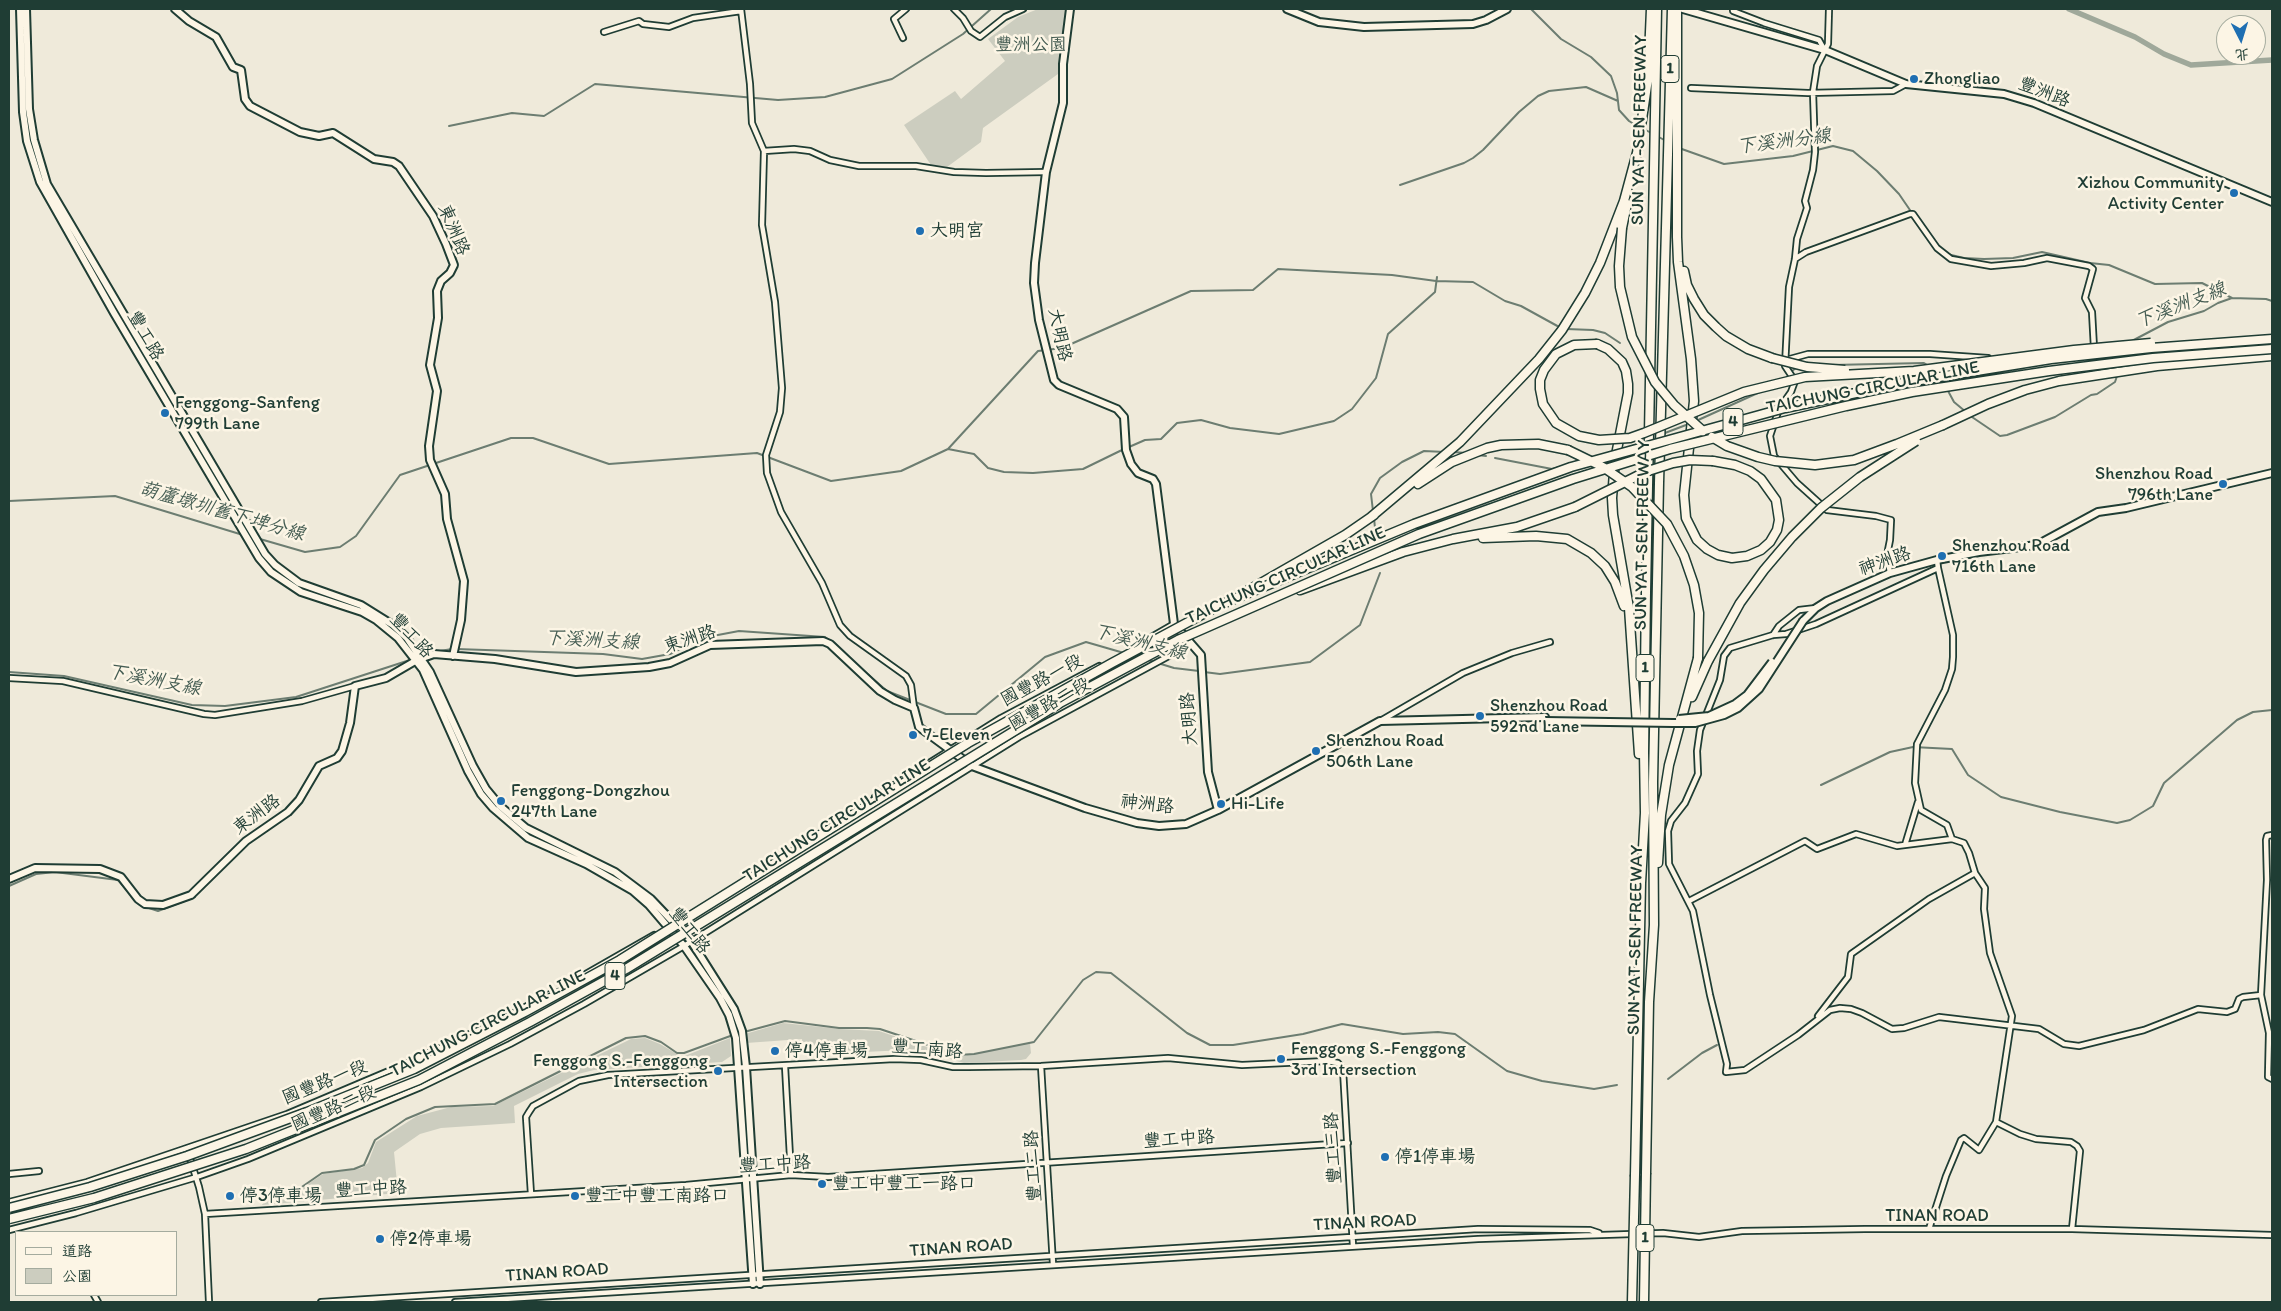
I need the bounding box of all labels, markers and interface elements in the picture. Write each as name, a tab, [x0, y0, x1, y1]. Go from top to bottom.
north arrow	[2216, 15, 2266, 65]
park label: 豐洲公園	[995, 34, 1067, 56]
street label: SUN YAT-SEN FREEWAY	[1628, 35, 1652, 225]
text: 北	[2235, 45, 2250, 64]
road number: 1	[1661, 56, 1679, 82]
place label: Zhongliao	[1924, 68, 2000, 90]
marker: Zhongliao	[1908, 73, 1920, 85]
street label: 豐洲路	[2015, 73, 2073, 113]
water label: 下溪洲分線	[1735, 125, 1833, 159]
place label: Xizhou Community Activity Center	[2077, 172, 2224, 214]
marker: Xizhou Community Activity Center	[2228, 187, 2240, 199]
street label: 東洲路	[433, 201, 473, 259]
place label: 大明宮	[930, 220, 984, 242]
marker: 大明宮	[914, 225, 926, 237]
water label: 下溪洲支線	[2133, 278, 2229, 334]
street label: 大明路	[1043, 306, 1075, 364]
street label: 豐工路	[122, 307, 168, 365]
street label: TAICHUNG CIRCULAR LINE	[1765, 357, 1981, 419]
place label: Fenggong-Sanfeng 799th Lane	[175, 392, 320, 434]
marker: Fenggong-Sanfeng 799th Lane	[159, 407, 171, 419]
road number: 4	[1723, 408, 1743, 436]
street label: SUN YAT-SEN FREEWAY	[1631, 440, 1655, 630]
place label: Shenzhou Road 796th Lane	[2095, 463, 2213, 506]
water label: 葫蘆墩圳舊下埤分線	[137, 477, 307, 547]
marker: Shenzhou Road 796th Lane	[2217, 478, 2229, 490]
street label: TAICHUNG CIRCULAR LINE	[1183, 522, 1389, 630]
place label: Shenzhou Road 716th Lane	[1952, 535, 2070, 578]
street label: 神洲路	[1856, 543, 1914, 581]
marker: Shenzhou Road 716th Lane	[1936, 550, 1948, 562]
street label: 豐工路	[385, 609, 437, 663]
water label: 下溪洲支線	[1091, 620, 1189, 666]
street label: 東洲路	[661, 621, 719, 659]
water label: 下溪洲支線	[544, 627, 640, 655]
street label: 國豐路一段	[997, 650, 1087, 712]
road number: 1	[1636, 654, 1654, 681]
water label: 下溪洲支線	[105, 661, 203, 701]
street label: 國豐路二段	[1005, 674, 1095, 736]
street label: 大明路	[1177, 691, 1203, 747]
place label: Shenzhou Road 592nd Lane	[1490, 695, 1608, 738]
marker: Shenzhou Road 592nd Lane	[1474, 710, 1486, 722]
place label: 7-Eleven	[923, 724, 990, 746]
marker: 7-Eleven	[907, 729, 919, 741]
place label: Shenzhou Road 506th Lane	[1326, 730, 1444, 772]
marker: Shenzhou Road 506th Lane	[1310, 745, 1322, 757]
street label: TAICHUNG CIRCULAR LINE	[739, 754, 935, 888]
place label: Fenggong-Dongzhou 247th Lane	[511, 780, 670, 822]
street label: 東洲路	[229, 790, 285, 840]
street label: 神洲路	[1119, 791, 1175, 819]
place label: Hi-Life	[1231, 793, 1284, 815]
marker: Fenggong-Dongzhou 247th Lane	[495, 795, 507, 807]
marker: Hi-Life	[1215, 798, 1227, 810]
street label: SUN YAT-SEN FREEWAY	[1624, 845, 1648, 1035]
street label: 豐工路	[664, 903, 714, 959]
road number: 4	[605, 962, 625, 989]
street label: TAICHUNG CIRCULAR LINE	[387, 965, 589, 1083]
street label: 豐工南路	[890, 1036, 964, 1064]
place label: Fenggong S.-Fenggong 3rd Intersection	[1291, 1038, 1466, 1080]
place label: 停4停車場	[785, 1040, 868, 1062]
marker: 停4停車場	[769, 1045, 781, 1057]
place label: Fenggong S.-Fenggong Intersection	[533, 1050, 708, 1092]
marker: Fenggong S.-Fenggong 3rd Intersection	[1275, 1053, 1287, 1065]
street label: 國豐路一段	[279, 1056, 371, 1110]
marker: Fenggong S.-Fenggong Intersection	[712, 1065, 724, 1077]
street label: 國豐路二段	[288, 1081, 380, 1137]
street label: 豐工三路	[1321, 1111, 1347, 1185]
street label: 豐工中路	[1142, 1127, 1216, 1153]
street label: 豐工二路	[1021, 1129, 1047, 1203]
place label: 停1停車場	[1395, 1146, 1475, 1168]
marker: 停1停車場	[1379, 1151, 1391, 1163]
street label: 豐工中路	[738, 1152, 812, 1178]
place label: 豐工中豐工一路口	[832, 1173, 976, 1195]
street label: 豐工中路	[334, 1177, 408, 1203]
marker: 豐工中豐工一路口	[816, 1178, 828, 1190]
place label: 停3停車場	[240, 1185, 322, 1207]
place label: 豐工中豐工南路口	[585, 1185, 729, 1207]
marker: 停3停車場	[224, 1190, 236, 1202]
marker: 豐工中豐工南路口	[569, 1190, 581, 1202]
street label: TINAN ROAD	[1885, 1205, 1989, 1227]
street label: TINAN ROAD	[1313, 1210, 1417, 1236]
road number: 1	[1636, 1224, 1654, 1252]
place label: 停2停車場	[390, 1228, 471, 1250]
legend	[15, 1231, 178, 1296]
marker: 停2停車場	[374, 1233, 386, 1245]
street label: TINAN ROAD	[909, 1234, 1013, 1262]
text: 道路	[62, 1242, 92, 1260]
street label: TINAN ROAD	[505, 1259, 609, 1287]
text: 公園	[62, 1267, 92, 1285]

